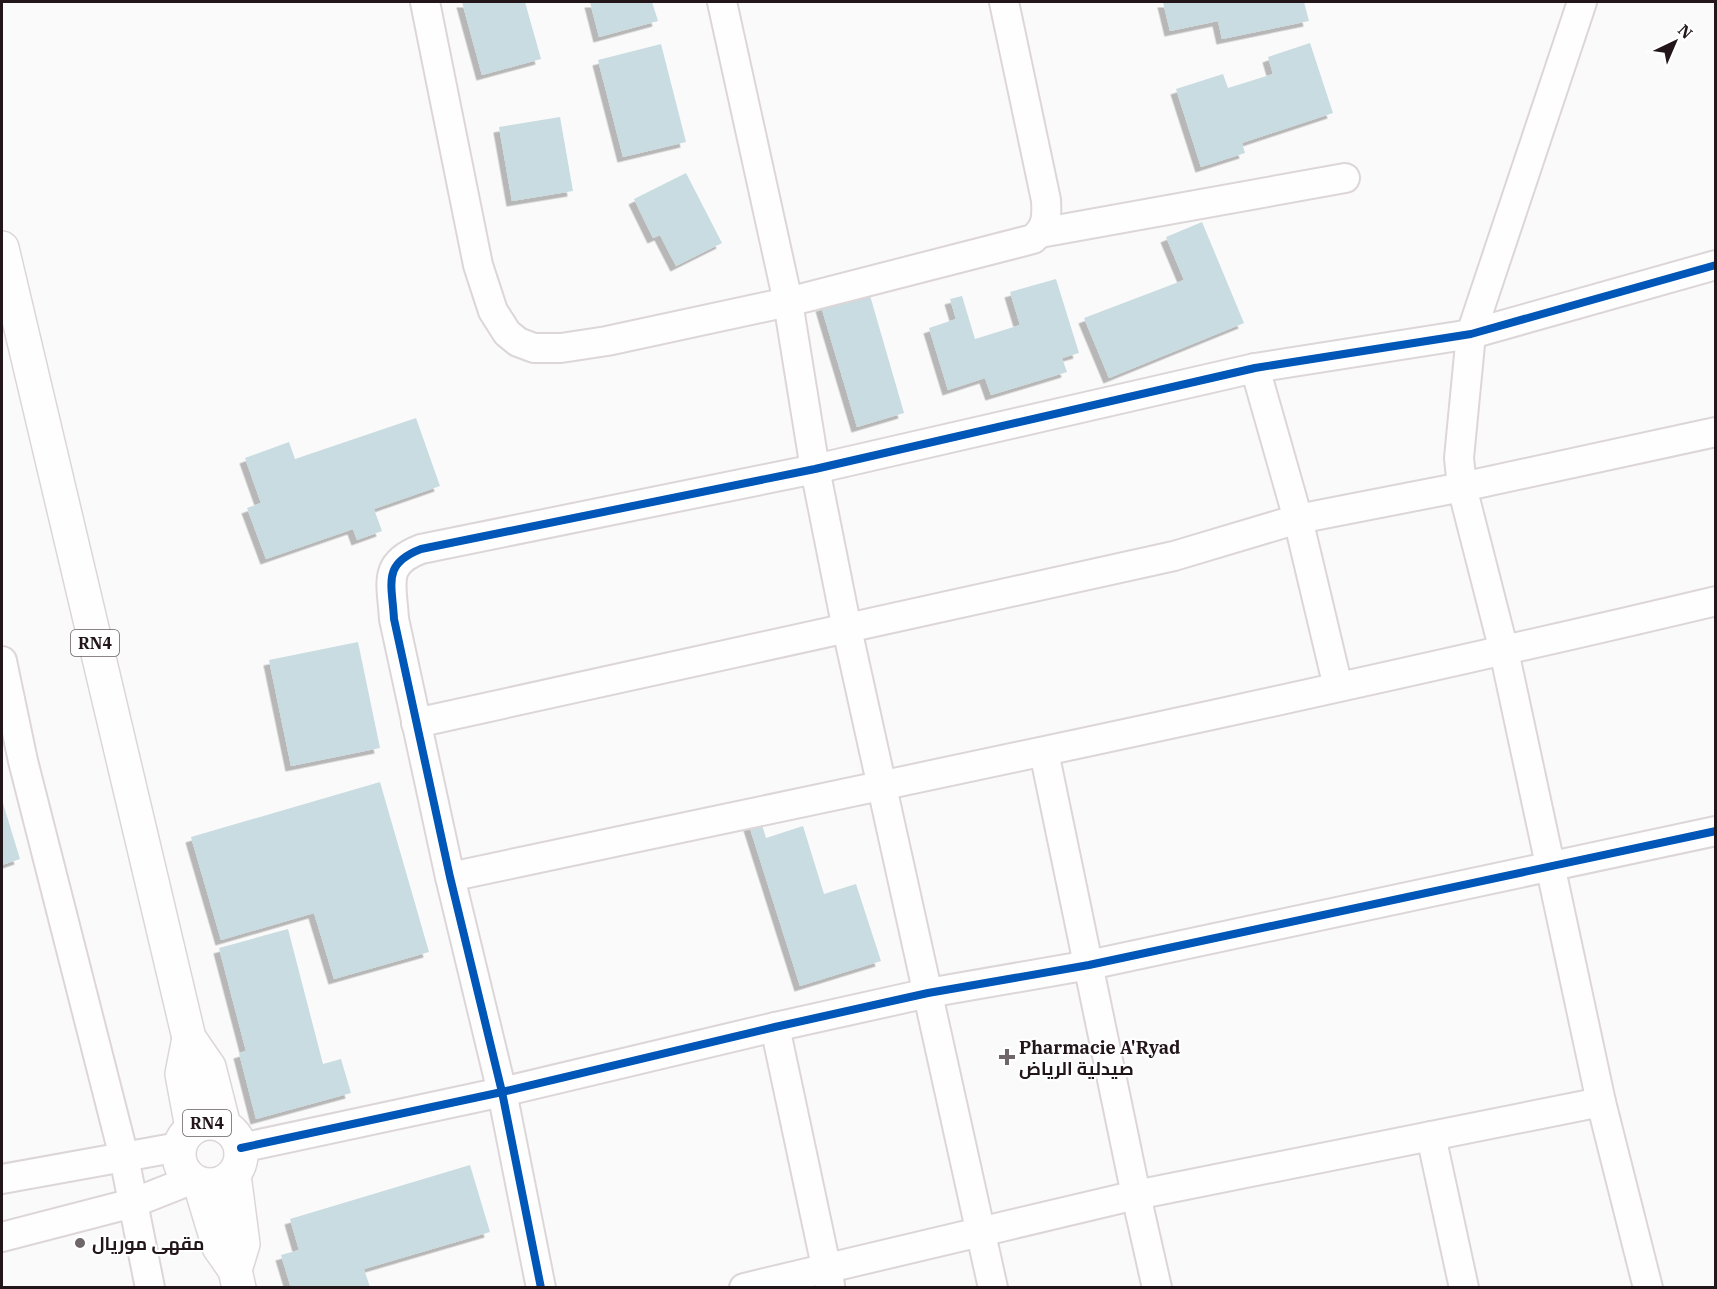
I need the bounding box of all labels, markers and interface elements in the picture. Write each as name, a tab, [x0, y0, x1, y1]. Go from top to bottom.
north arrow	[1645, 12, 1705, 72]
text: N	[1674, 20, 1697, 43]
road number: RN4	[71, 630, 119, 656]
place label: Pharmacie A'Ryad صيدلية الرياض	[1019, 1036, 1180, 1080]
marker: Pharmacie A'Ryad صيدلية الرياض	[1000, 1050, 1014, 1064]
road number: RN4	[183, 1110, 231, 1136]
place label: مقهى موريال	[92, 1232, 204, 1255]
marker: مقهى موريال	[73, 1236, 87, 1250]

